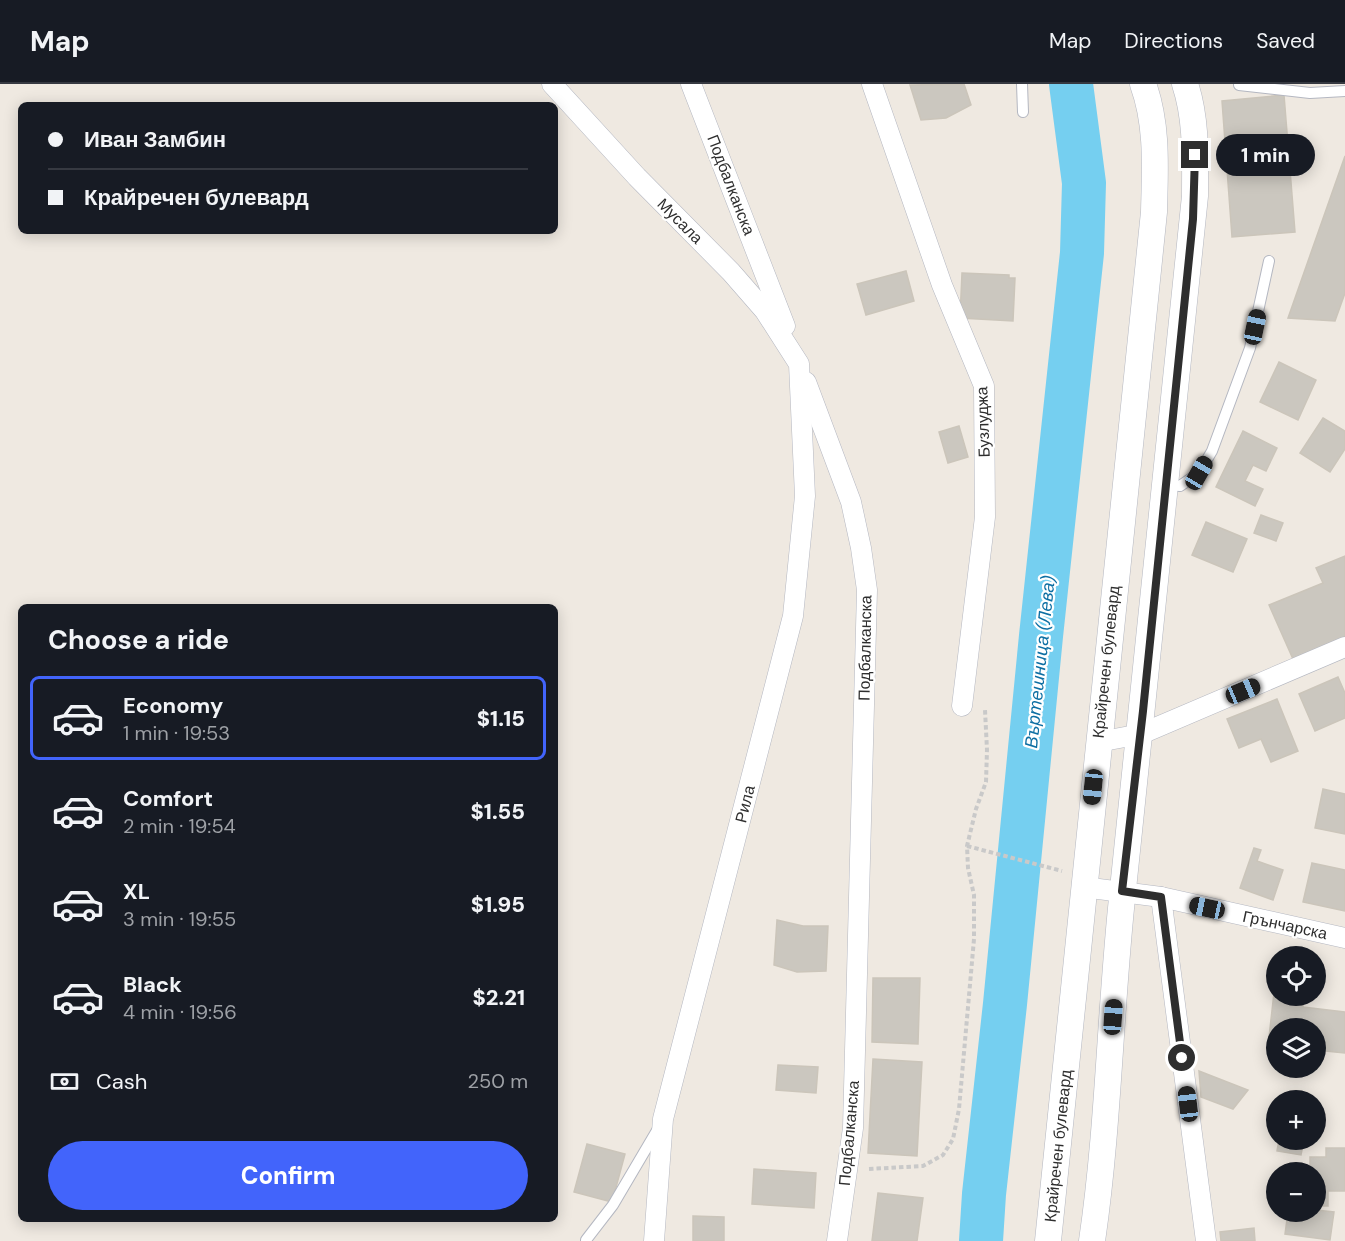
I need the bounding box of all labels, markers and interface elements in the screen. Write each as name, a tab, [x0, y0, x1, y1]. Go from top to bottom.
text: Map	[30, 23, 90, 60]
text: Map	[1049, 27, 1091, 55]
text: Directions	[1124, 27, 1223, 55]
text: Saved	[1256, 27, 1315, 55]
text: Иван Замбин	[84, 125, 226, 154]
street label: Подбалканска	[702, 132, 760, 238]
callout: 1 min	[1216, 134, 1315, 176]
route end	[1181, 141, 1208, 168]
text: 1 min	[1241, 142, 1290, 168]
text: Крайречен булевард	[84, 183, 309, 212]
street label: Мусала	[653, 194, 707, 248]
car	[1242, 308, 1268, 346]
street label: Бузлуджа	[971, 386, 995, 458]
car	[1182, 453, 1216, 493]
water label: Въртешница (Лева)	[1019, 574, 1061, 750]
street label: Крайречен булевард	[1088, 584, 1125, 739]
street label: Подбалканска	[854, 595, 876, 701]
text: Choose a ride	[48, 622, 229, 657]
car	[1223, 676, 1263, 706]
icon: car	[51, 691, 105, 745]
text: Economy	[123, 691, 223, 720]
text: $1.15	[477, 704, 525, 733]
text: 1 min · 19:53	[123, 720, 230, 746]
car	[1082, 768, 1104, 806]
street label: Рила	[730, 783, 760, 825]
icon: car	[51, 784, 105, 838]
text: Comfort	[123, 784, 213, 813]
text: $1.55	[470, 797, 525, 826]
text: 2 min · 19:54	[123, 813, 236, 839]
icon: car	[51, 877, 105, 931]
text: XL	[123, 877, 150, 906]
text: $1.95	[471, 890, 525, 919]
car	[1188, 895, 1226, 921]
text: 3 min · 19:55	[123, 906, 236, 932]
street label: Грънчарска	[1241, 906, 1329, 944]
map controls	[1266, 946, 1326, 1222]
button: locate	[1266, 946, 1326, 1006]
icon: car	[51, 970, 105, 1024]
text: Black	[123, 970, 182, 999]
text: $2.21	[472, 983, 525, 1012]
car	[1103, 998, 1123, 1036]
text: 4 min · 19:56	[123, 999, 237, 1025]
button: layers	[1266, 1018, 1326, 1078]
route start	[1168, 1044, 1195, 1071]
icon: cash	[48, 1065, 81, 1098]
text: Cash	[96, 1067, 147, 1096]
text: 250 m	[467, 1068, 528, 1094]
street label: Крайречен булевард	[1040, 1068, 1077, 1223]
street label: Подбалканска	[834, 1079, 864, 1187]
car	[1177, 1085, 1199, 1123]
button: +	[1266, 1090, 1326, 1150]
button: Confirm	[48, 1141, 528, 1210]
button: −	[1266, 1162, 1326, 1222]

